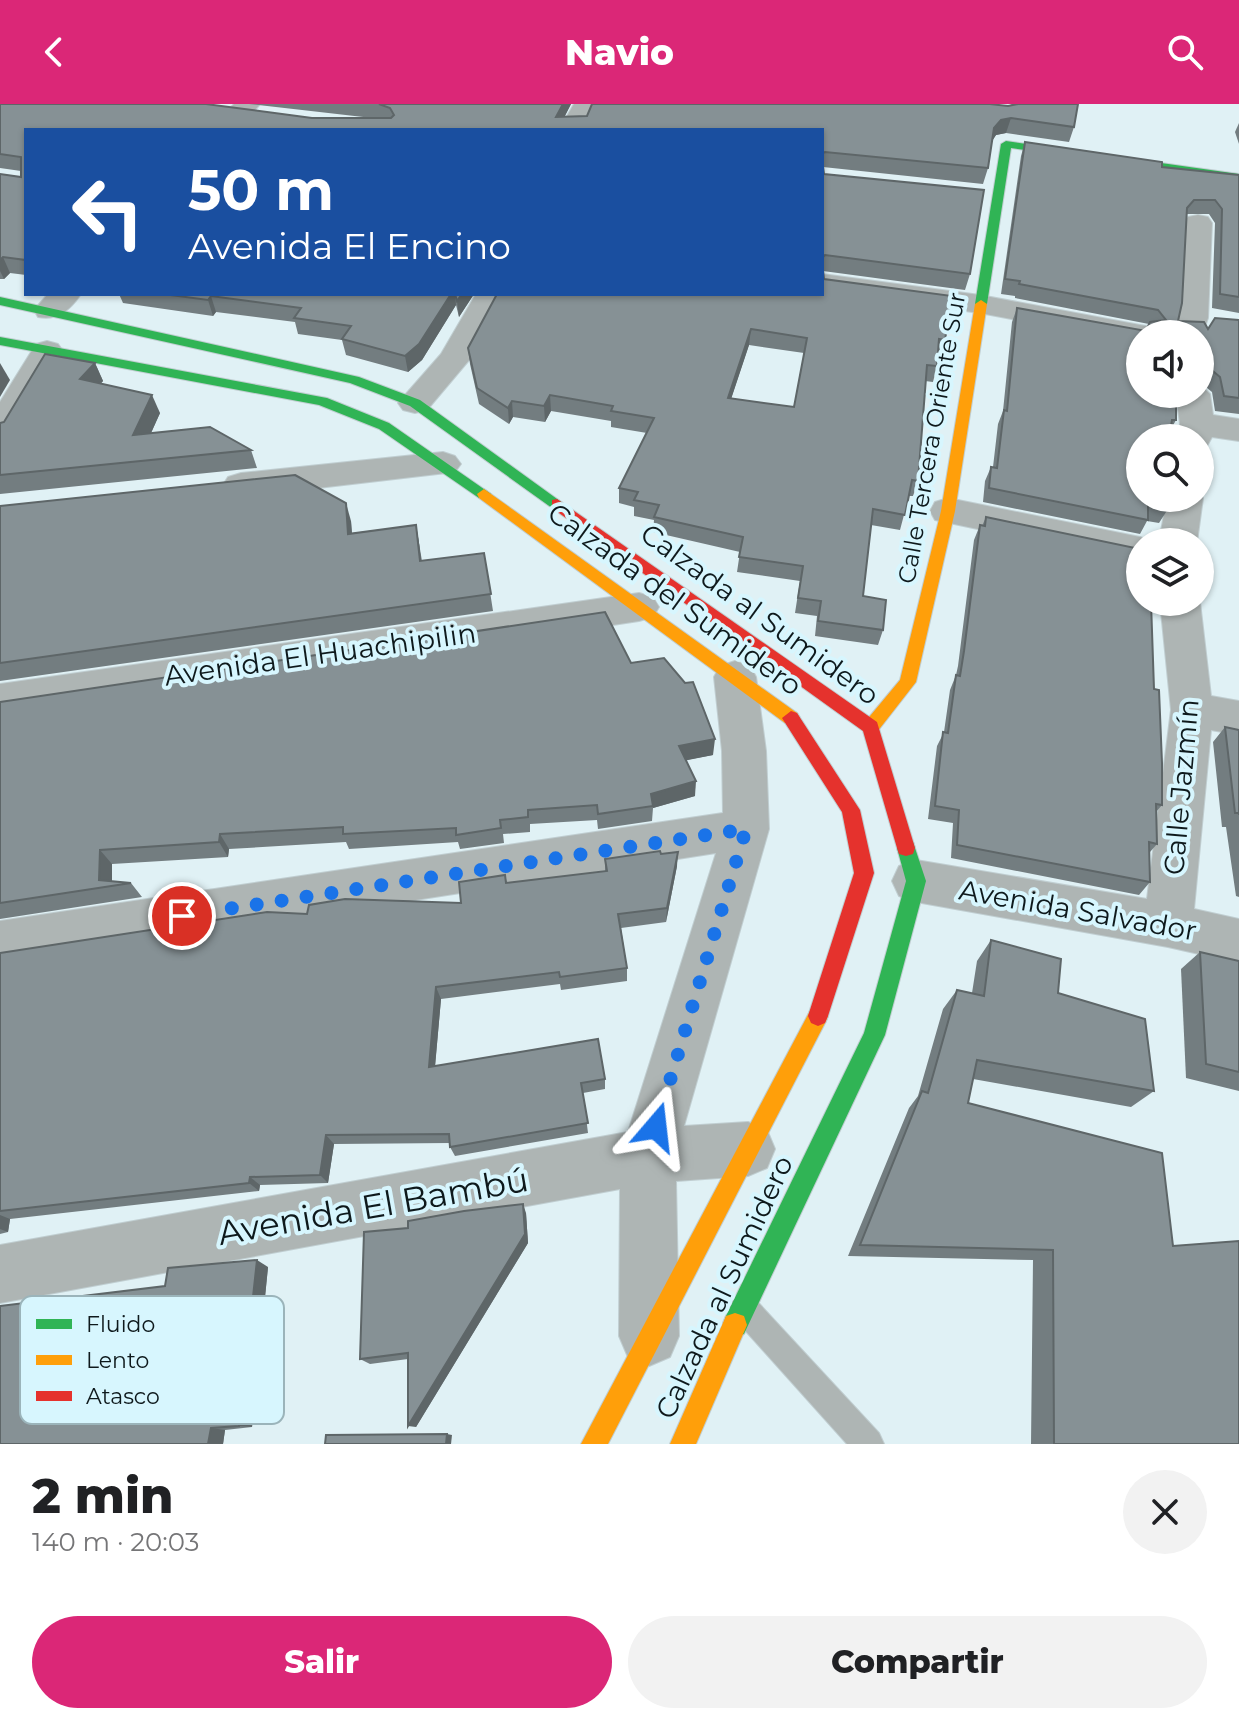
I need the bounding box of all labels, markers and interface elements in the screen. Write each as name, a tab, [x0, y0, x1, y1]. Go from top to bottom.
icon: back	[32, 30, 76, 74]
text: Navio	[565, 30, 674, 74]
icon: search	[1163, 30, 1207, 74]
text: 50 m	[188, 156, 334, 224]
icon: left	[56, 160, 160, 264]
text: Avenida El Encino	[188, 224, 511, 268]
street label: Calle Tercera Oriente Sur	[892, 290, 971, 586]
map controls	[1126, 320, 1214, 616]
button: sound	[1126, 320, 1214, 408]
button: search	[1126, 424, 1214, 512]
street label: Calzada del Sumidero	[541, 495, 809, 703]
street label: Calzada al Sumidero	[634, 516, 886, 712]
button: layers	[1126, 528, 1214, 616]
street label: Avenida El Huachipilin	[162, 615, 478, 693]
street label: Calle Jazmín	[1156, 698, 1206, 876]
street label: Avenida Salvador	[957, 872, 1199, 948]
pin	[148, 882, 216, 950]
icon: arrive	[160, 894, 204, 938]
position arrow	[614, 1085, 698, 1169]
street label: Calzada al Sumidero	[648, 1150, 800, 1424]
street label: Avenida El Bambú	[214, 1158, 532, 1254]
legend	[20, 1296, 284, 1424]
text: Fluido	[86, 1311, 155, 1338]
text: Lento	[86, 1347, 149, 1374]
text: Atasco	[86, 1383, 160, 1410]
text: 2 min	[32, 1467, 173, 1525]
button: close	[1123, 1470, 1207, 1554]
text: 140 m · 20:03	[32, 1526, 199, 1558]
button: Salir	[32, 1616, 612, 1708]
button: Compartir	[628, 1616, 1207, 1708]

